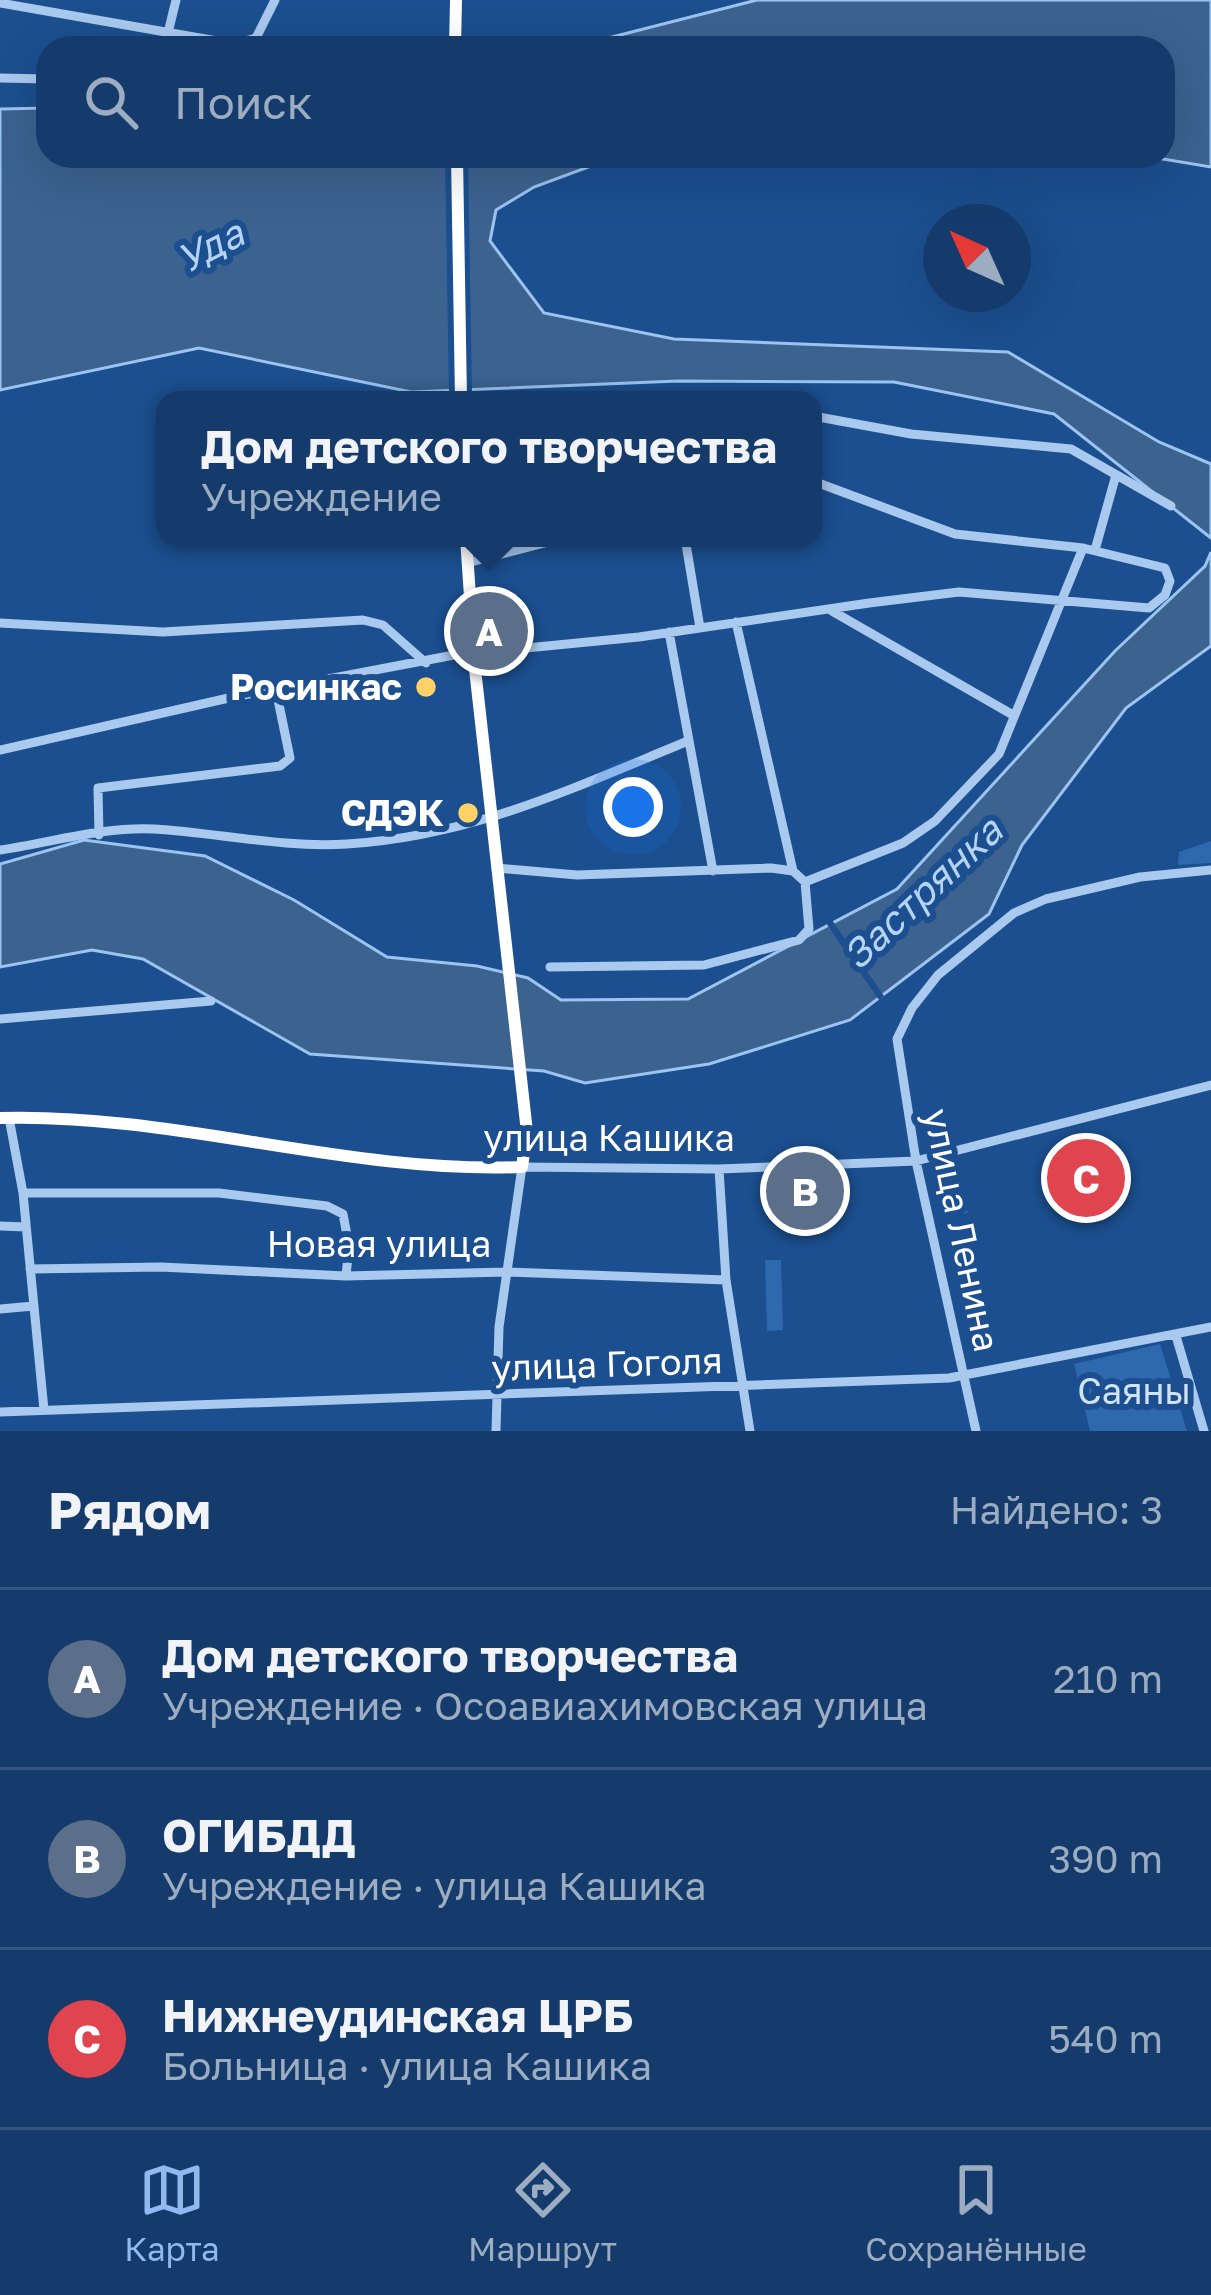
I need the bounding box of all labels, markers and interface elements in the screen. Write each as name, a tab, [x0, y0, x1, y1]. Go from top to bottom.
search box	[36, 36, 1175, 168]
icon: search	[78, 69, 144, 135]
text: Поиск	[174, 75, 313, 129]
north arrow	[923, 204, 1031, 312]
water label: Уда	[168, 208, 253, 282]
popup	[156, 391, 822, 547]
text: Дом детского творчества	[201, 419, 777, 473]
text: Учреждение	[201, 473, 442, 520]
pin: A	[450, 586, 528, 676]
place label: Росинкас	[230, 665, 402, 708]
marker: Росинкас	[413, 674, 439, 700]
your location	[603, 777, 663, 837]
place label: СДЭК	[341, 791, 444, 834]
marker: СДЭК	[455, 800, 481, 826]
water label: Застрянка	[832, 805, 1013, 979]
street label: улица Ленина	[916, 1104, 1009, 1355]
street label: улица Кашика	[483, 1116, 735, 1159]
pin: C	[1047, 1133, 1125, 1223]
pin: B	[766, 1146, 844, 1236]
street label: Новая улица	[267, 1222, 491, 1265]
street label: улица Гоголя	[491, 1338, 723, 1389]
park label: Саяны	[1077, 1369, 1191, 1412]
text: Рядом	[48, 1479, 211, 1540]
text: Найдено: 3	[950, 1486, 1163, 1533]
text: Дом детского творчества	[162, 1628, 738, 1682]
text: A	[73, 1655, 101, 1702]
text: 210 m	[1053, 1655, 1163, 1702]
text: Учреждение · Осоавиахимовская улица	[162, 1682, 928, 1729]
text: ОГИБДД	[162, 1808, 356, 1862]
text: B	[73, 1835, 101, 1882]
text: 390 m	[1048, 1835, 1163, 1882]
text: Учреждение · улица Кашика	[162, 1862, 706, 1909]
text: Нижнеудинская ЦРБ	[162, 1988, 633, 2042]
text: C	[73, 2015, 101, 2062]
text: 540 m	[1048, 2015, 1163, 2062]
text: Больница · улица Кашика	[162, 2042, 652, 2089]
tab: Карта	[124, 2157, 220, 2268]
tab: Маршрут	[468, 2157, 617, 2268]
tab: Сохранённые	[865, 2157, 1087, 2268]

